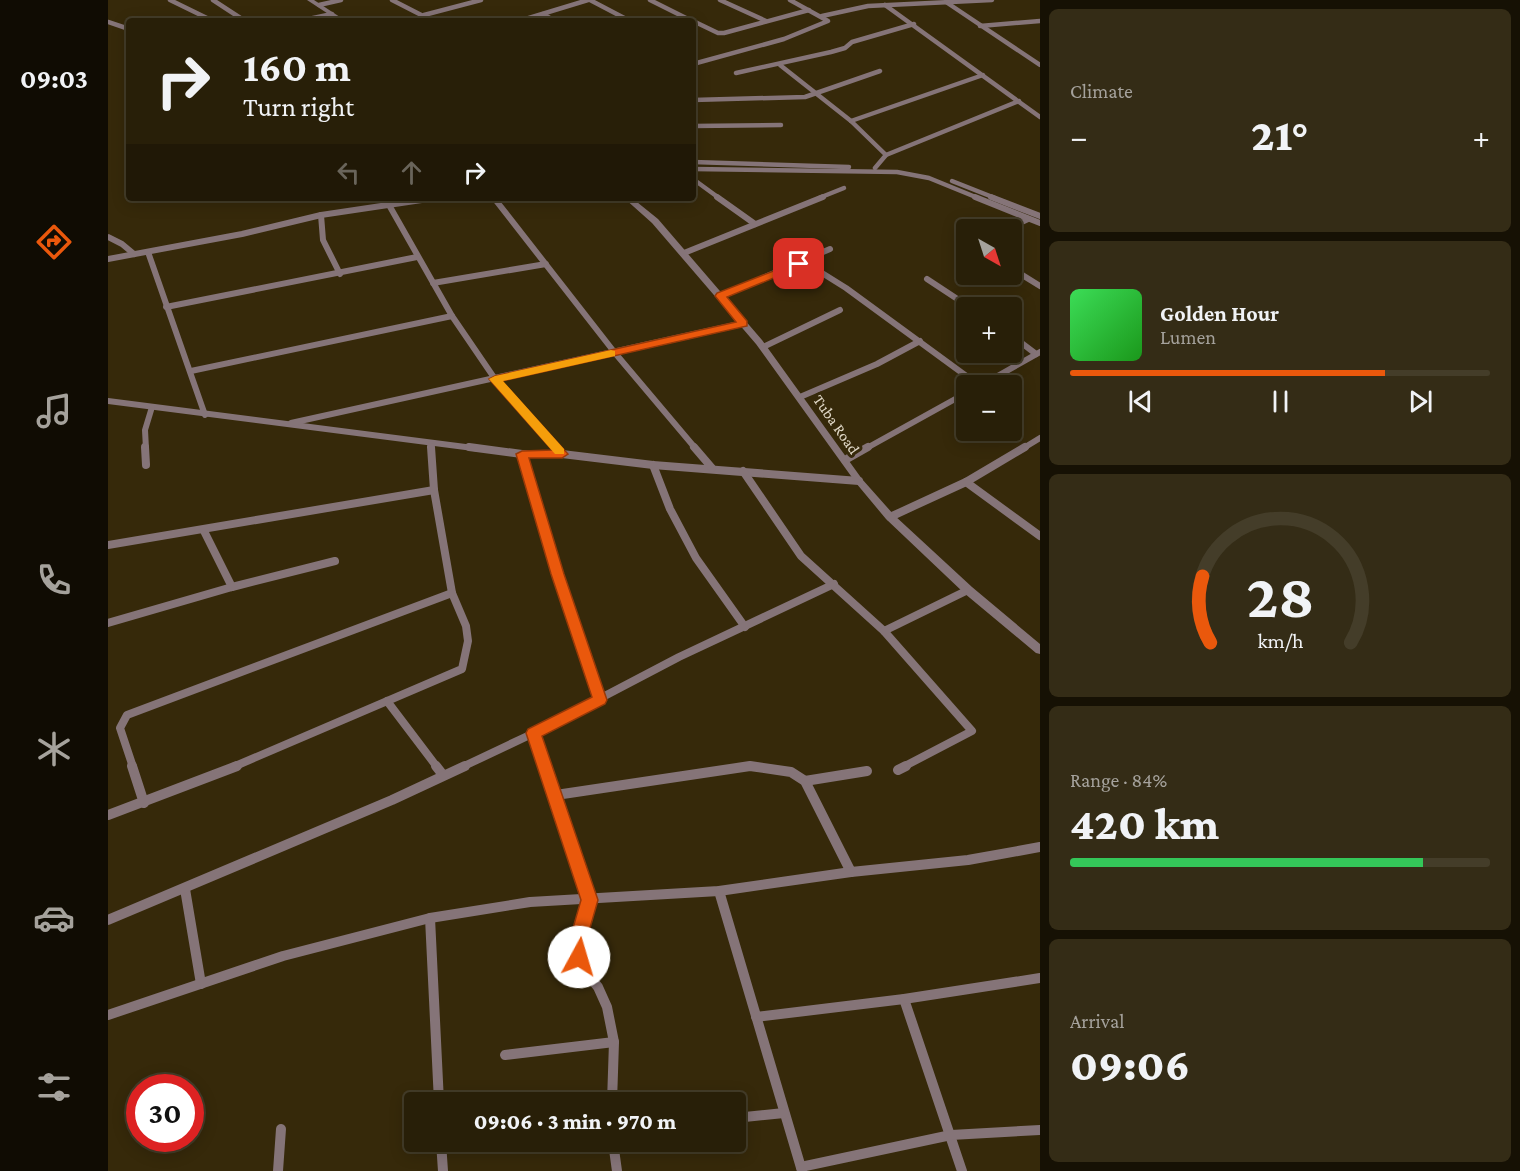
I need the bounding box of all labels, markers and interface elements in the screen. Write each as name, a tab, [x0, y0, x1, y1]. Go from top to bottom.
icon: right	[144, 42, 222, 120]
text: 160 m	[243, 43, 351, 90]
text: 09:03	[20, 64, 88, 94]
text: Climate	[1070, 80, 1133, 102]
text: Turn right	[243, 92, 354, 122]
text: 21°	[1251, 110, 1309, 160]
text: −	[1070, 118, 1087, 155]
text: +	[1473, 118, 1490, 155]
icon: left	[332, 156, 365, 189]
icon: ahead	[395, 156, 428, 189]
icon: right	[458, 156, 491, 189]
north arrow	[956, 219, 1022, 285]
map controls	[956, 219, 1022, 441]
icon: directions	[33, 221, 75, 263]
pin	[773, 238, 824, 289]
icon: arrive	[782, 247, 815, 280]
button: +	[956, 297, 1022, 363]
text: Golden Hour	[1160, 301, 1279, 326]
text: Lumen	[1160, 326, 1216, 348]
button: −	[956, 375, 1022, 441]
icon: previous	[1124, 385, 1157, 418]
icon: pause	[1264, 385, 1297, 418]
icon: next	[1404, 385, 1437, 418]
icon: music	[33, 390, 75, 432]
street label: Tuba Road	[810, 391, 863, 458]
icon: phone	[33, 559, 75, 601]
text: 28	[1246, 561, 1314, 630]
text: km/h	[1257, 629, 1304, 653]
icon: climate	[33, 728, 75, 770]
text: Range · 84%	[1070, 769, 1167, 791]
text: 420 km	[1070, 799, 1219, 849]
icon: car	[33, 897, 75, 939]
position arrow	[547, 925, 611, 989]
text: Arrival	[1070, 1010, 1124, 1032]
text: 09:06	[1070, 1040, 1190, 1090]
icon: filters	[33, 1066, 75, 1108]
speed limit sign: 30	[126, 1074, 204, 1152]
text: 09:06 · 3 min · 970 m	[474, 1109, 676, 1134]

